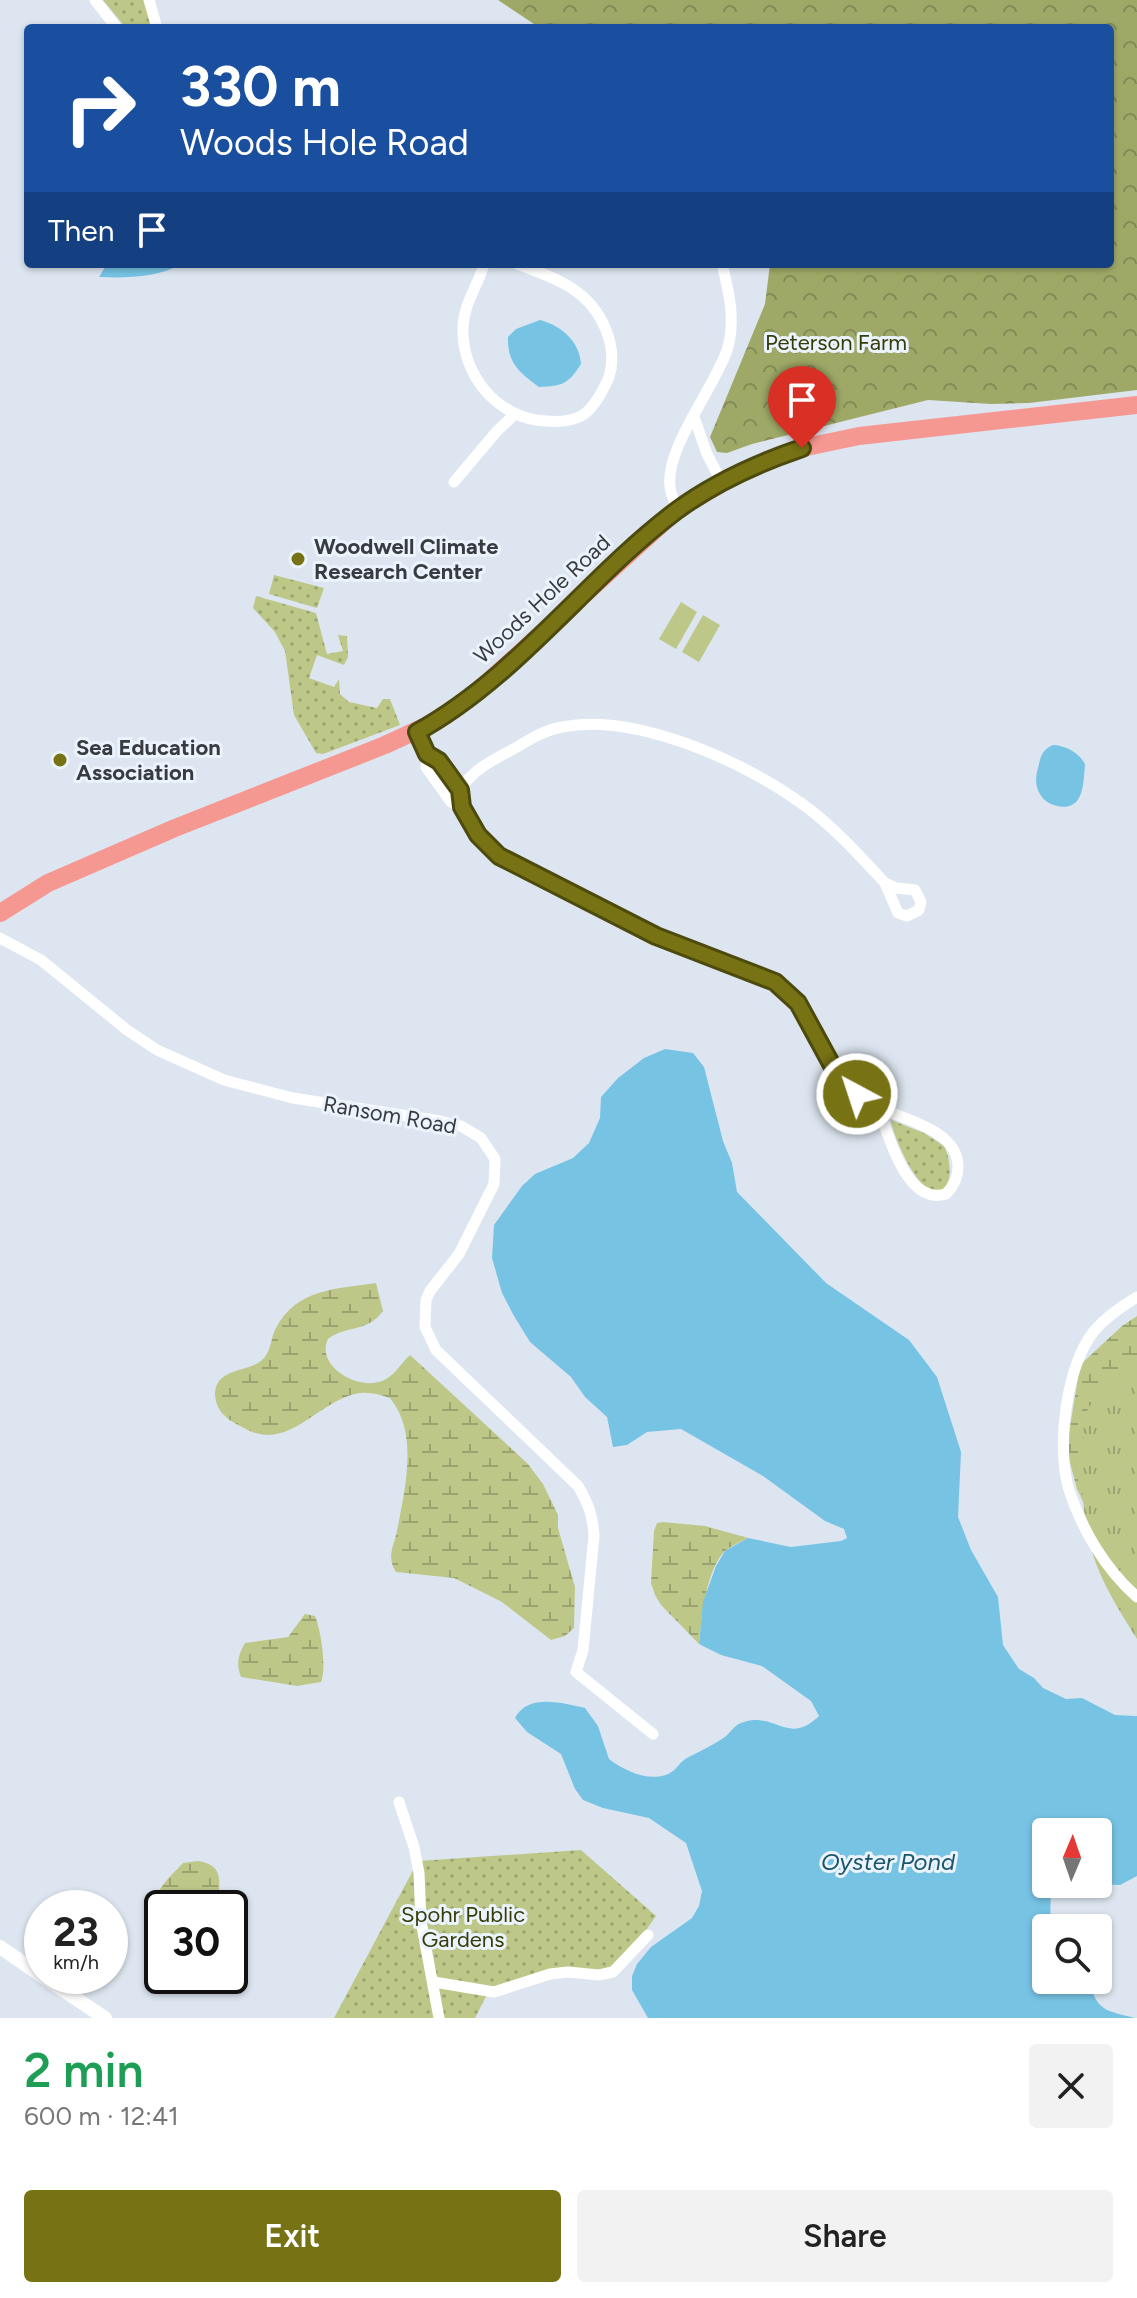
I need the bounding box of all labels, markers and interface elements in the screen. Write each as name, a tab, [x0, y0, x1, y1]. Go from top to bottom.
text: 330 m	[180, 53, 341, 120]
icon: right	[48, 56, 152, 160]
text: Woods Hole Road	[180, 121, 469, 164]
icon: arrive	[130, 208, 174, 252]
text: Then	[48, 212, 114, 249]
park label: Peterson Farm	[765, 329, 907, 356]
pin	[768, 366, 836, 448]
icon: arrive	[780, 378, 824, 422]
street label: Woods Hole Road	[468, 529, 616, 669]
place label: Woodwell Climate Research Center	[314, 533, 499, 585]
marker: Woodwell Climate Research Center	[289, 550, 307, 568]
place label: Sea Education Association	[76, 734, 221, 786]
marker: Sea Education Association	[51, 751, 69, 769]
position arrow	[815, 1052, 899, 1136]
street label: Ransom Road	[321, 1090, 459, 1140]
north arrow	[1032, 1818, 1112, 1898]
map controls	[1032, 1818, 1112, 1994]
water label: Oyster Pond	[821, 1847, 956, 1876]
speed limit sign: 30	[144, 1890, 248, 1994]
park label: Spohr Public Gardens	[401, 1901, 525, 1953]
text: 23	[53, 1908, 99, 1956]
button: search	[1032, 1914, 1112, 1994]
text: km/h	[53, 1950, 99, 1974]
text: 2 min	[24, 2041, 144, 2099]
button: close	[1029, 2044, 1113, 2128]
text: 600 m · 12:41	[24, 2100, 179, 2132]
button: Exit	[24, 2190, 561, 2282]
button: Share	[577, 2190, 1113, 2282]

